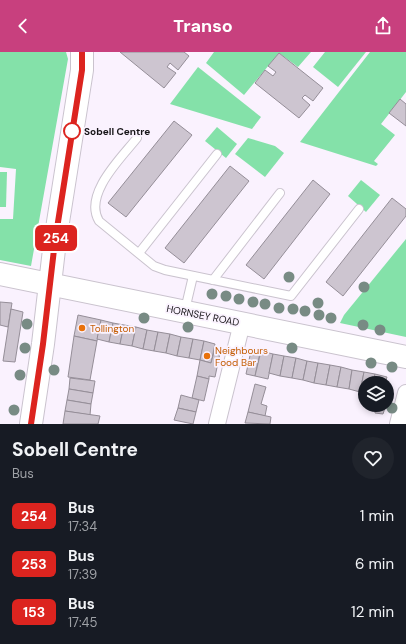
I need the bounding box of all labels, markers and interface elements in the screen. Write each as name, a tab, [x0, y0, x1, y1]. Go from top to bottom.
text: Transo	[173, 14, 233, 38]
icon: back	[12, 15, 34, 37]
icon: share	[372, 15, 394, 37]
marker: Sobell Centre	[63, 122, 81, 140]
place label: Sobell Centre	[84, 125, 150, 138]
line badge: 254	[33, 225, 79, 251]
text: 254	[43, 229, 69, 247]
street label: HORNSEY ROAD	[165, 302, 241, 329]
place label: Tollington	[90, 322, 135, 335]
marker: Tollington	[77, 323, 87, 333]
place label: Neighbours Food Bar	[215, 344, 268, 369]
marker: Neighbours Food Bar	[202, 351, 212, 361]
map controls	[358, 376, 394, 412]
button: layers	[358, 376, 394, 412]
text: Sobell Centre	[12, 437, 138, 462]
button: heart	[352, 437, 394, 479]
text: Bus	[12, 465, 34, 482]
text: Bus	[68, 498, 95, 518]
text: 1 min	[360, 506, 394, 526]
text: 254	[21, 507, 47, 525]
text: 17:34	[68, 518, 97, 535]
text: Bus	[68, 546, 95, 566]
text: 6 min	[355, 554, 394, 574]
text: 253	[21, 555, 47, 573]
text: 17:39	[68, 566, 97, 583]
text: Bus	[68, 594, 95, 614]
text: 12 min	[351, 602, 394, 622]
text: 153	[23, 603, 45, 621]
text: 17:45	[68, 614, 97, 631]

